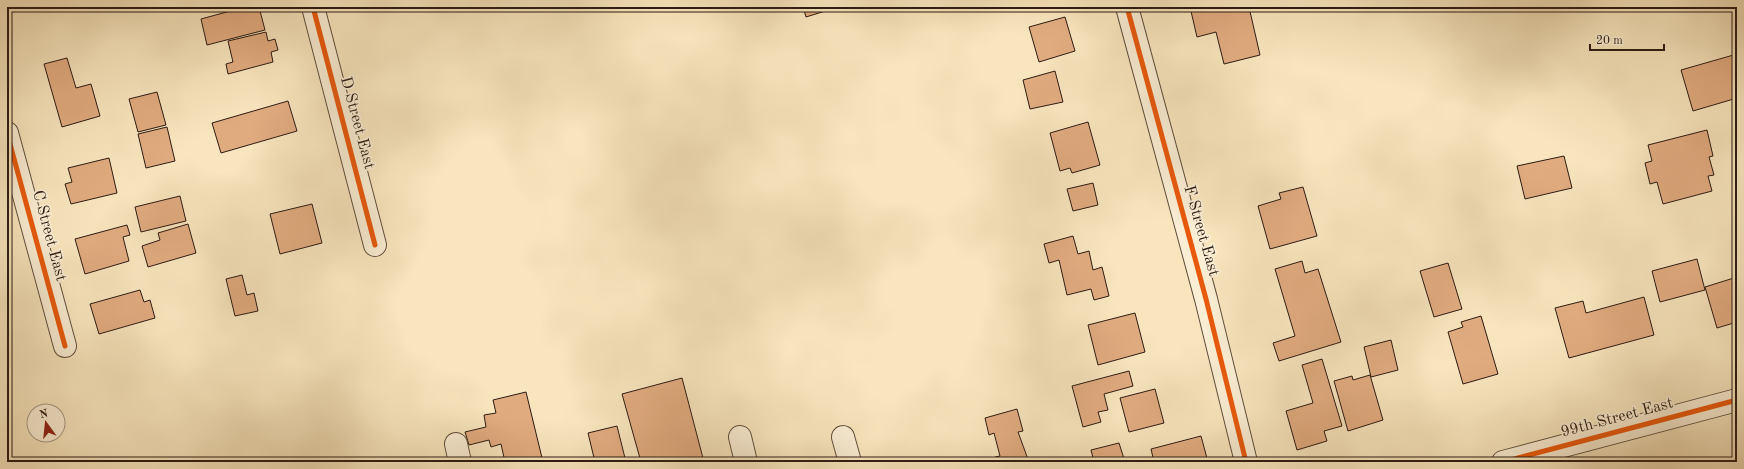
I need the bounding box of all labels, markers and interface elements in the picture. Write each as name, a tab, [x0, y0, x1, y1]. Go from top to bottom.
scale bar	[1590, 26, 1664, 52]
text: 20 m	[1596, 35, 1623, 47]
street label: D Street East	[337, 75, 377, 171]
street label: F Street East	[1180, 184, 1222, 279]
street label: C Street East	[29, 189, 69, 284]
street label: 99th Street East	[1559, 395, 1675, 441]
north arrow	[26, 403, 66, 443]
text: N	[38, 408, 50, 421]

